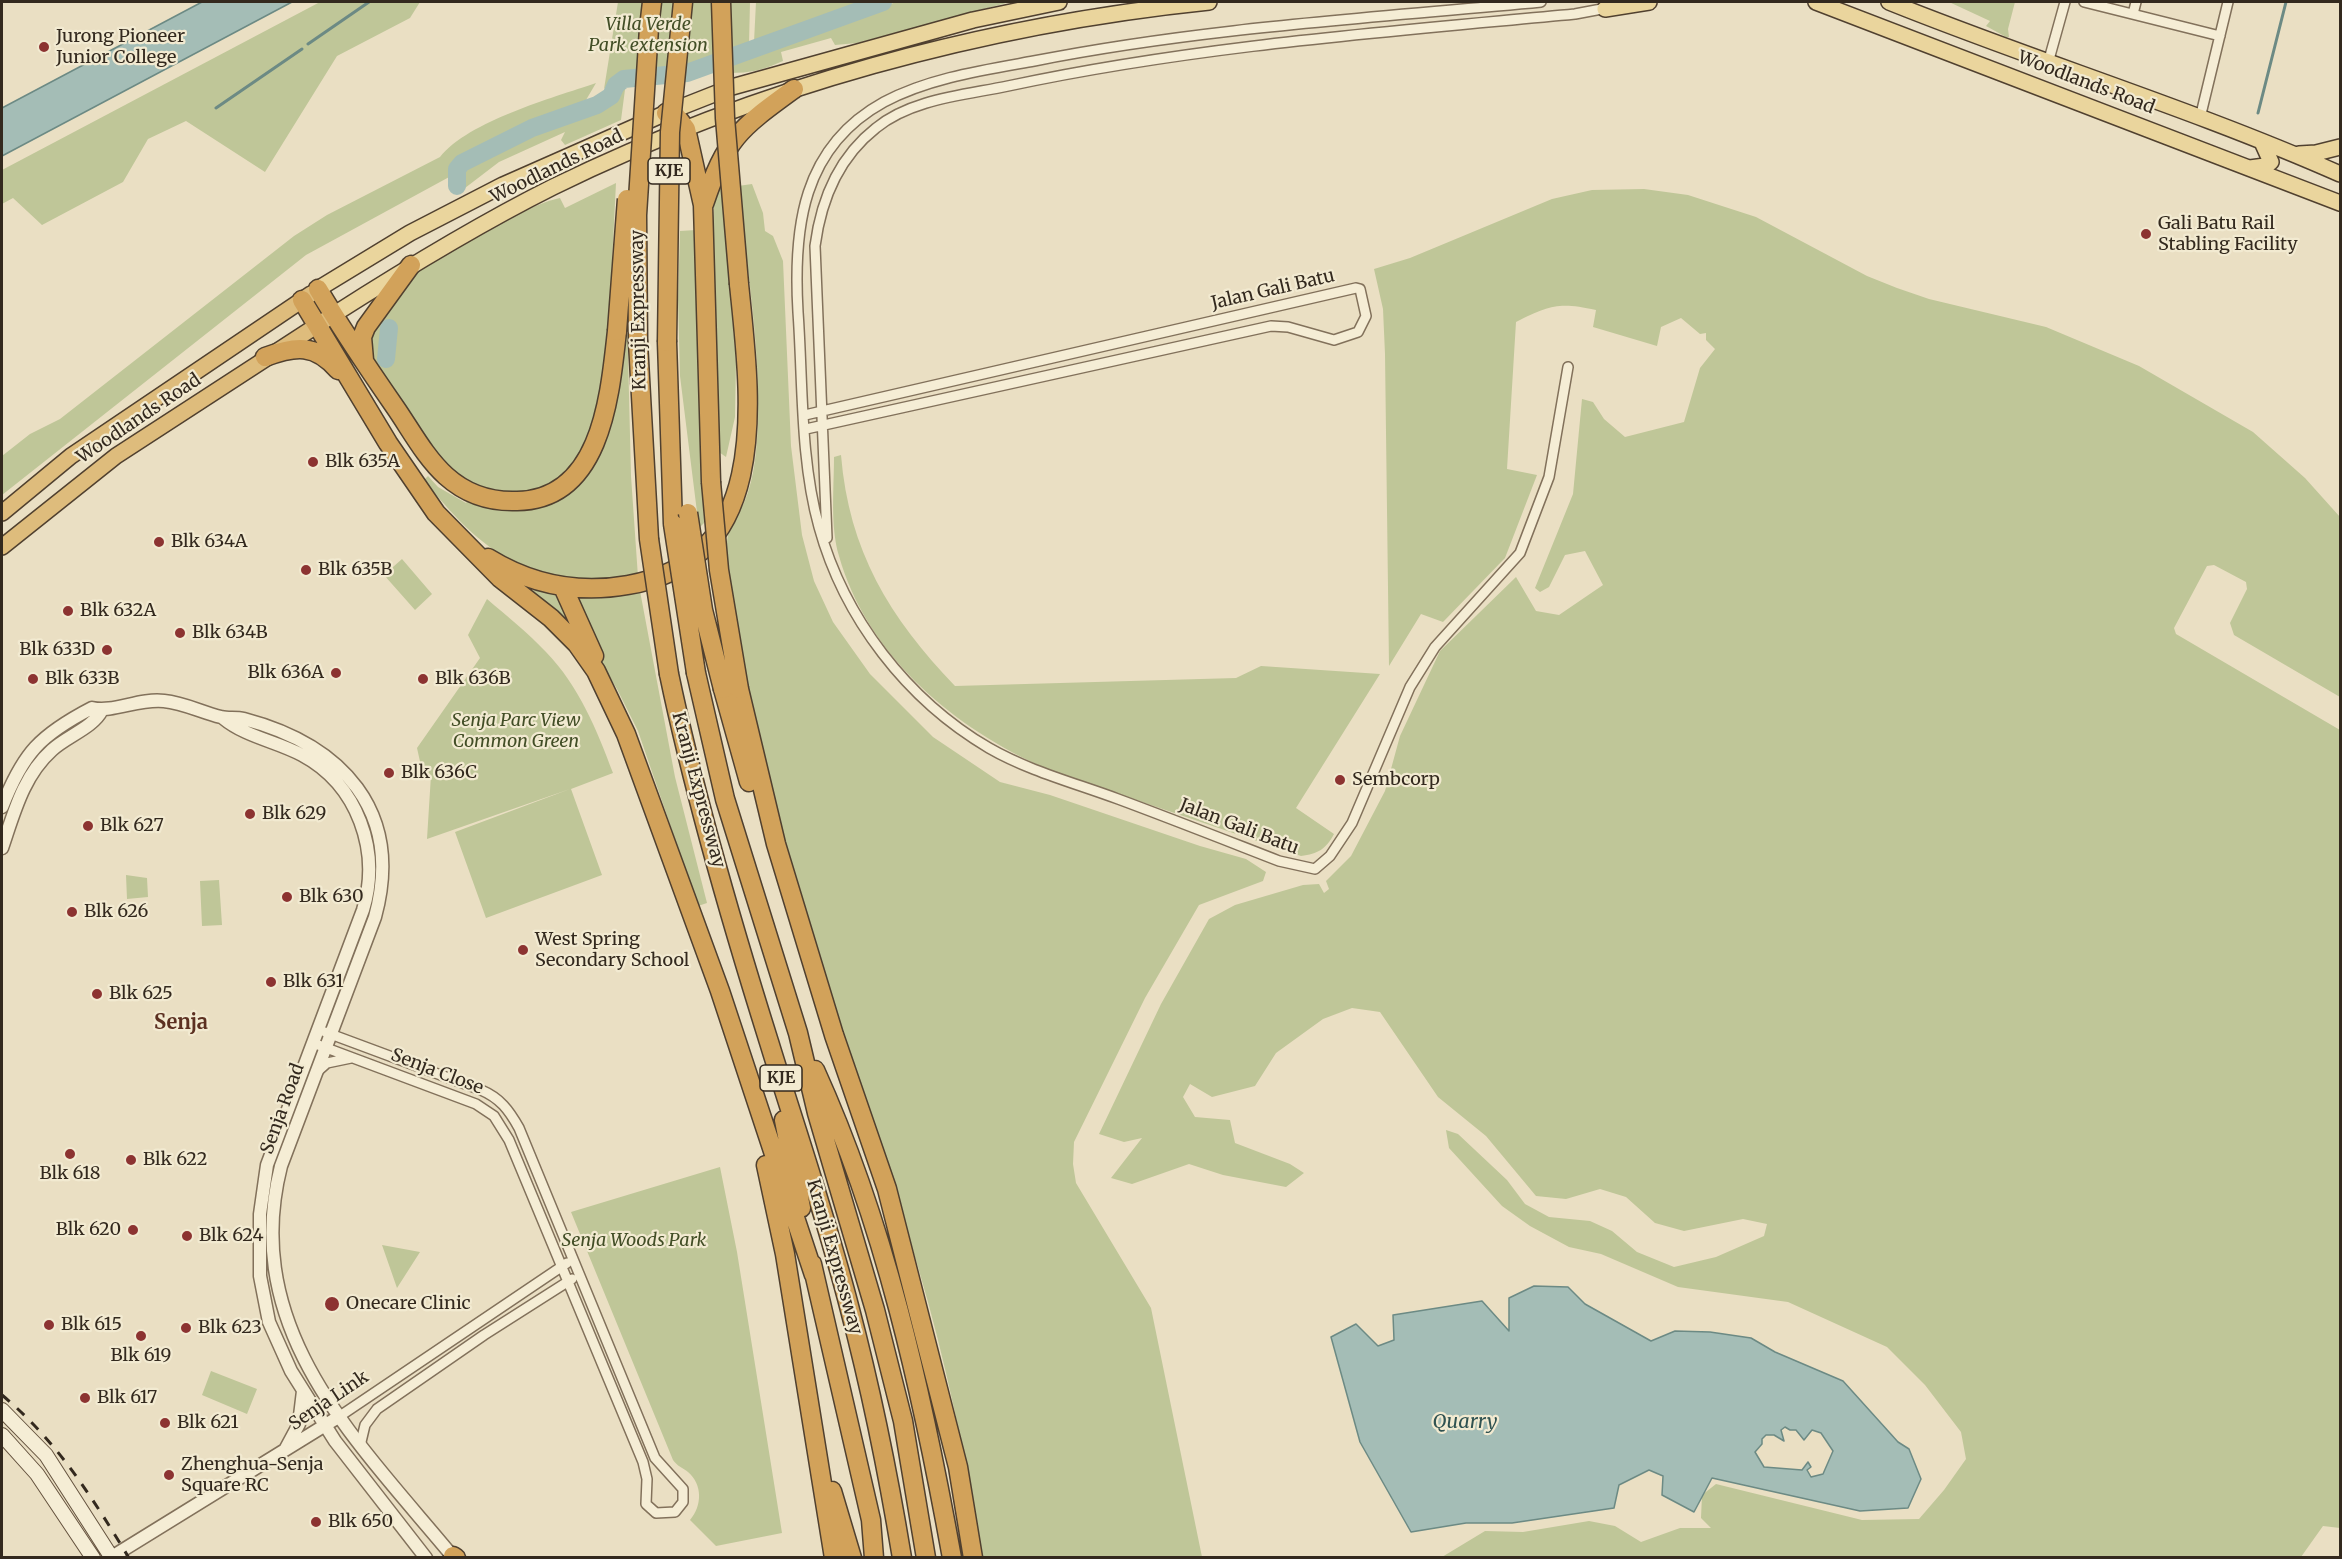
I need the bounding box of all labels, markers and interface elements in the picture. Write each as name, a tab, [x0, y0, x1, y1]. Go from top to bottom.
park label: Villa Verde Park extension	[588, 14, 708, 57]
place label: Jurong Pioneer Junior College	[56, 26, 185, 68]
marker: Jurong Pioneer Junior College	[37, 40, 51, 54]
street label: Woodlands Road	[2014, 47, 2158, 119]
street label: Woodlands Road	[487, 126, 627, 208]
road number: KJE	[648, 158, 690, 184]
place label: Gali Batu Rail Stabling Facility	[2158, 213, 2298, 256]
marker: Gali Batu Rail Stabling Facility	[2139, 227, 2153, 241]
street label: Kranji Expressway	[627, 230, 651, 390]
street label: Jalan Gali Batu	[1209, 265, 1337, 315]
street label: Woodlands Road	[73, 370, 205, 468]
place label: Blk 635A	[325, 451, 400, 473]
marker: Blk 635A	[306, 455, 320, 469]
place label: Blk 634A	[171, 531, 248, 553]
marker: Blk 634A	[152, 535, 166, 549]
place label: Blk 635B	[318, 559, 392, 581]
marker: Blk 635B	[299, 563, 313, 577]
place label: Blk 632A	[80, 600, 156, 622]
marker: Blk 632A	[61, 604, 75, 618]
place label: Blk 634B	[192, 622, 268, 644]
marker: Blk 634B	[173, 626, 187, 640]
place label: Blk 633D	[19, 639, 95, 661]
marker: Blk 633D	[100, 643, 114, 657]
place label: Blk 636A	[248, 662, 324, 684]
marker: Blk 636A	[329, 666, 343, 680]
place label: Blk 633B	[45, 668, 119, 690]
place label: Blk 636B	[435, 668, 511, 690]
marker: Blk 633B	[26, 672, 40, 686]
marker: Blk 636B	[416, 672, 430, 686]
park label: Senja Parc View Common Green	[452, 710, 580, 752]
street label: Kranji Expressway	[667, 710, 729, 870]
place label: Blk 636C	[401, 762, 477, 784]
marker: Blk 636C	[382, 766, 396, 780]
place label: Sembcorp	[1352, 769, 1440, 791]
marker: Sembcorp	[1333, 773, 1347, 787]
street label: Jalan Gali Batu	[1176, 794, 1302, 860]
place label: Blk 629	[262, 803, 326, 825]
marker: Blk 629	[243, 807, 257, 821]
place label: Blk 627	[100, 815, 164, 837]
marker: Blk 627	[81, 819, 95, 833]
place label: Blk 630	[299, 886, 364, 908]
marker: Blk 630	[280, 890, 294, 904]
place label: Blk 626	[84, 901, 148, 923]
marker: Blk 626	[65, 905, 79, 919]
place label: West Spring Secondary School	[535, 929, 689, 972]
marker: West Spring Secondary School	[516, 943, 530, 957]
place label: Blk 631	[283, 971, 344, 993]
marker: Blk 631	[264, 975, 278, 989]
place label: Blk 625	[109, 983, 173, 1005]
marker: Blk 625	[90, 987, 104, 1001]
district label: Senja	[154, 1011, 208, 1035]
street label: Senja Close	[388, 1044, 486, 1100]
street label: Senja Road	[257, 1061, 309, 1157]
road number: KJE	[760, 1065, 802, 1091]
marker: Blk 618	[63, 1147, 77, 1161]
place label: Blk 622	[143, 1149, 207, 1171]
marker: Blk 622	[124, 1153, 138, 1167]
place label: Blk 618	[39, 1163, 101, 1185]
street label: Kranji Expressway	[801, 1177, 867, 1337]
place label: Blk 620	[56, 1219, 121, 1241]
marker: Blk 620	[126, 1223, 140, 1237]
place label: Blk 624	[199, 1225, 264, 1247]
marker: Blk 624	[180, 1229, 194, 1243]
park label: Senja Woods Park	[562, 1230, 706, 1252]
place label: Onecare Clinic	[346, 1293, 471, 1315]
marker: Onecare Clinic	[323, 1295, 341, 1313]
place label: Blk 615	[61, 1314, 122, 1336]
place label: Blk 623	[198, 1317, 262, 1339]
marker: Blk 615	[42, 1318, 56, 1332]
marker: Blk 623	[179, 1321, 193, 1335]
marker: Blk 619	[134, 1329, 148, 1343]
place label: Blk 619	[110, 1345, 172, 1367]
street label: Senja Link	[285, 1367, 373, 1435]
place label: Blk 617	[97, 1387, 157, 1409]
marker: Blk 617	[78, 1391, 92, 1405]
water label: Quarry	[1432, 1410, 1498, 1434]
place label: Blk 621	[177, 1412, 239, 1434]
marker: Blk 621	[158, 1416, 172, 1430]
place label: Zhenghua-Senja Square RC	[181, 1454, 323, 1496]
marker: Zhenghua-Senja Square RC	[162, 1468, 176, 1482]
place label: Blk 650	[328, 1511, 393, 1533]
marker: Blk 650	[309, 1515, 323, 1529]

